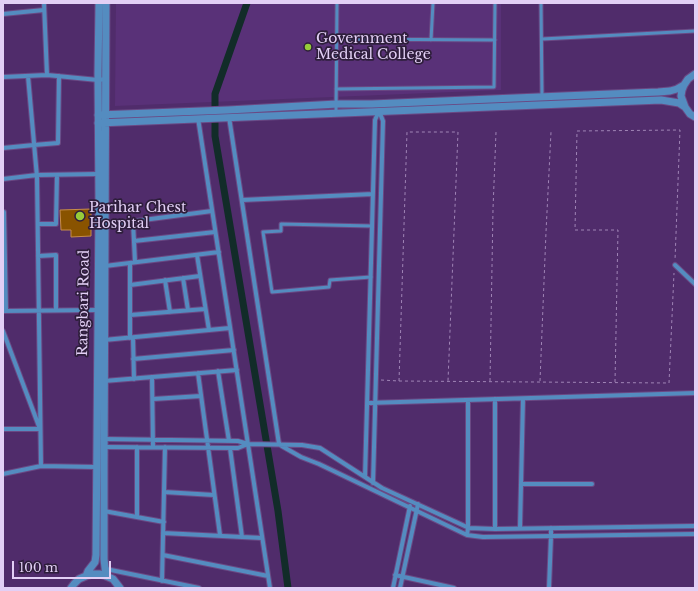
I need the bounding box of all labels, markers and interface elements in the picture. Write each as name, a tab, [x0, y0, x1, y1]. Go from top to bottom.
place label: Government Medical College	[316, 31, 431, 64]
marker: Government Medical College	[303, 42, 313, 52]
place label: Parihar Chest Hospital	[89, 200, 186, 232]
marker: Parihar Chest Hospital	[74, 210, 86, 222]
street label: Rangbari Road	[75, 250, 93, 356]
scale bar	[14, 553, 113, 579]
text: 100 m	[19, 560, 58, 575]

